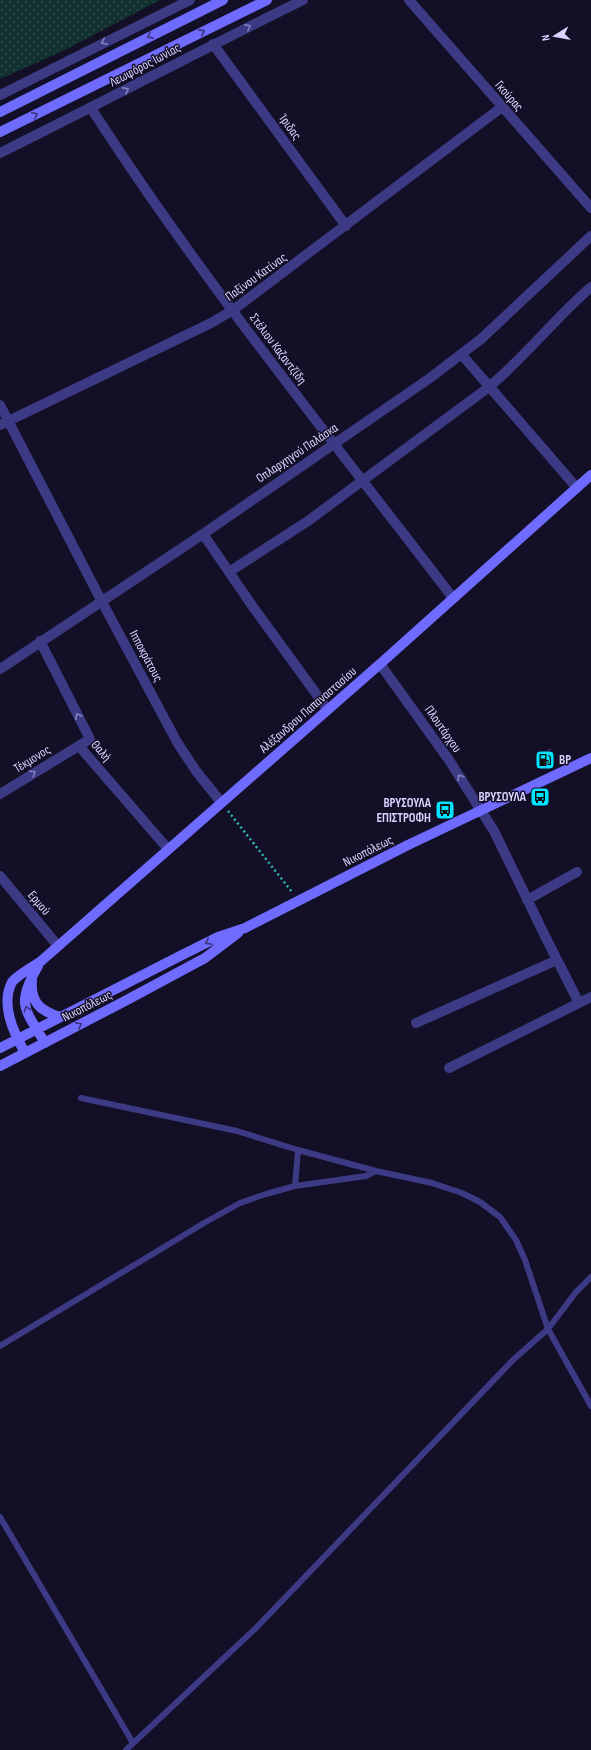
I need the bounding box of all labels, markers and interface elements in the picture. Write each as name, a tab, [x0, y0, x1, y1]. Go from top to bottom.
north arrow	[535, 16, 575, 56]
one-way arrow	[244, 24, 251, 32]
one-way arrow	[197, 29, 205, 37]
one-way arrow	[147, 31, 154, 39]
text: N	[539, 34, 553, 42]
one-way arrow	[101, 37, 109, 45]
street label: Λεωφόρος Ιωνίας	[106, 40, 183, 91]
street label: Γκούρας	[491, 77, 527, 115]
one-way arrow	[122, 87, 129, 94]
street label: Ίριδας	[275, 110, 305, 143]
one-way arrow	[31, 112, 38, 120]
street label: Παξίνου Κατίνας	[222, 249, 290, 305]
street label: Στέλιου Καζαντζίδη	[246, 310, 310, 388]
street label: Οπλαρχηγού Παλάσκα	[253, 419, 341, 486]
street label: Ιπποκράτους	[126, 627, 166, 685]
street label: Αλέξανδρου Παπαναστασίου	[255, 663, 360, 757]
street label: Πλουτάρχου	[421, 702, 465, 756]
one-way arrow	[75, 712, 83, 720]
street label: Θαλή	[87, 737, 115, 765]
street label: Τέκμονος	[11, 741, 53, 777]
fuel station icon: BP	[534, 749, 556, 771]
place label: BP	[559, 752, 571, 768]
one-way arrow	[29, 771, 36, 778]
one-way arrow	[457, 774, 465, 781]
bus stop icon: ΒΡΥΣΟΥΛΑ	[529, 786, 551, 808]
place label: ΒΡΥΣΟΥΛΑ	[478, 789, 527, 805]
place label: ΒΡΥΣΟΥΛΑ ΕΠΙΣΤΡΟΦΗ	[376, 795, 432, 826]
bus stop icon: ΒΡΥΣΟΥΛΑ ΕΠΙΣΤΡΟΦΗ	[434, 799, 456, 821]
street label: Νικοπόλεως	[340, 832, 396, 870]
street label: Ερμού	[24, 887, 54, 919]
one-way arrow	[205, 937, 212, 945]
street label: Νικοπόλεως	[59, 987, 115, 1025]
one-way arrow	[23, 1006, 31, 1013]
one-way arrow	[75, 1022, 82, 1030]

